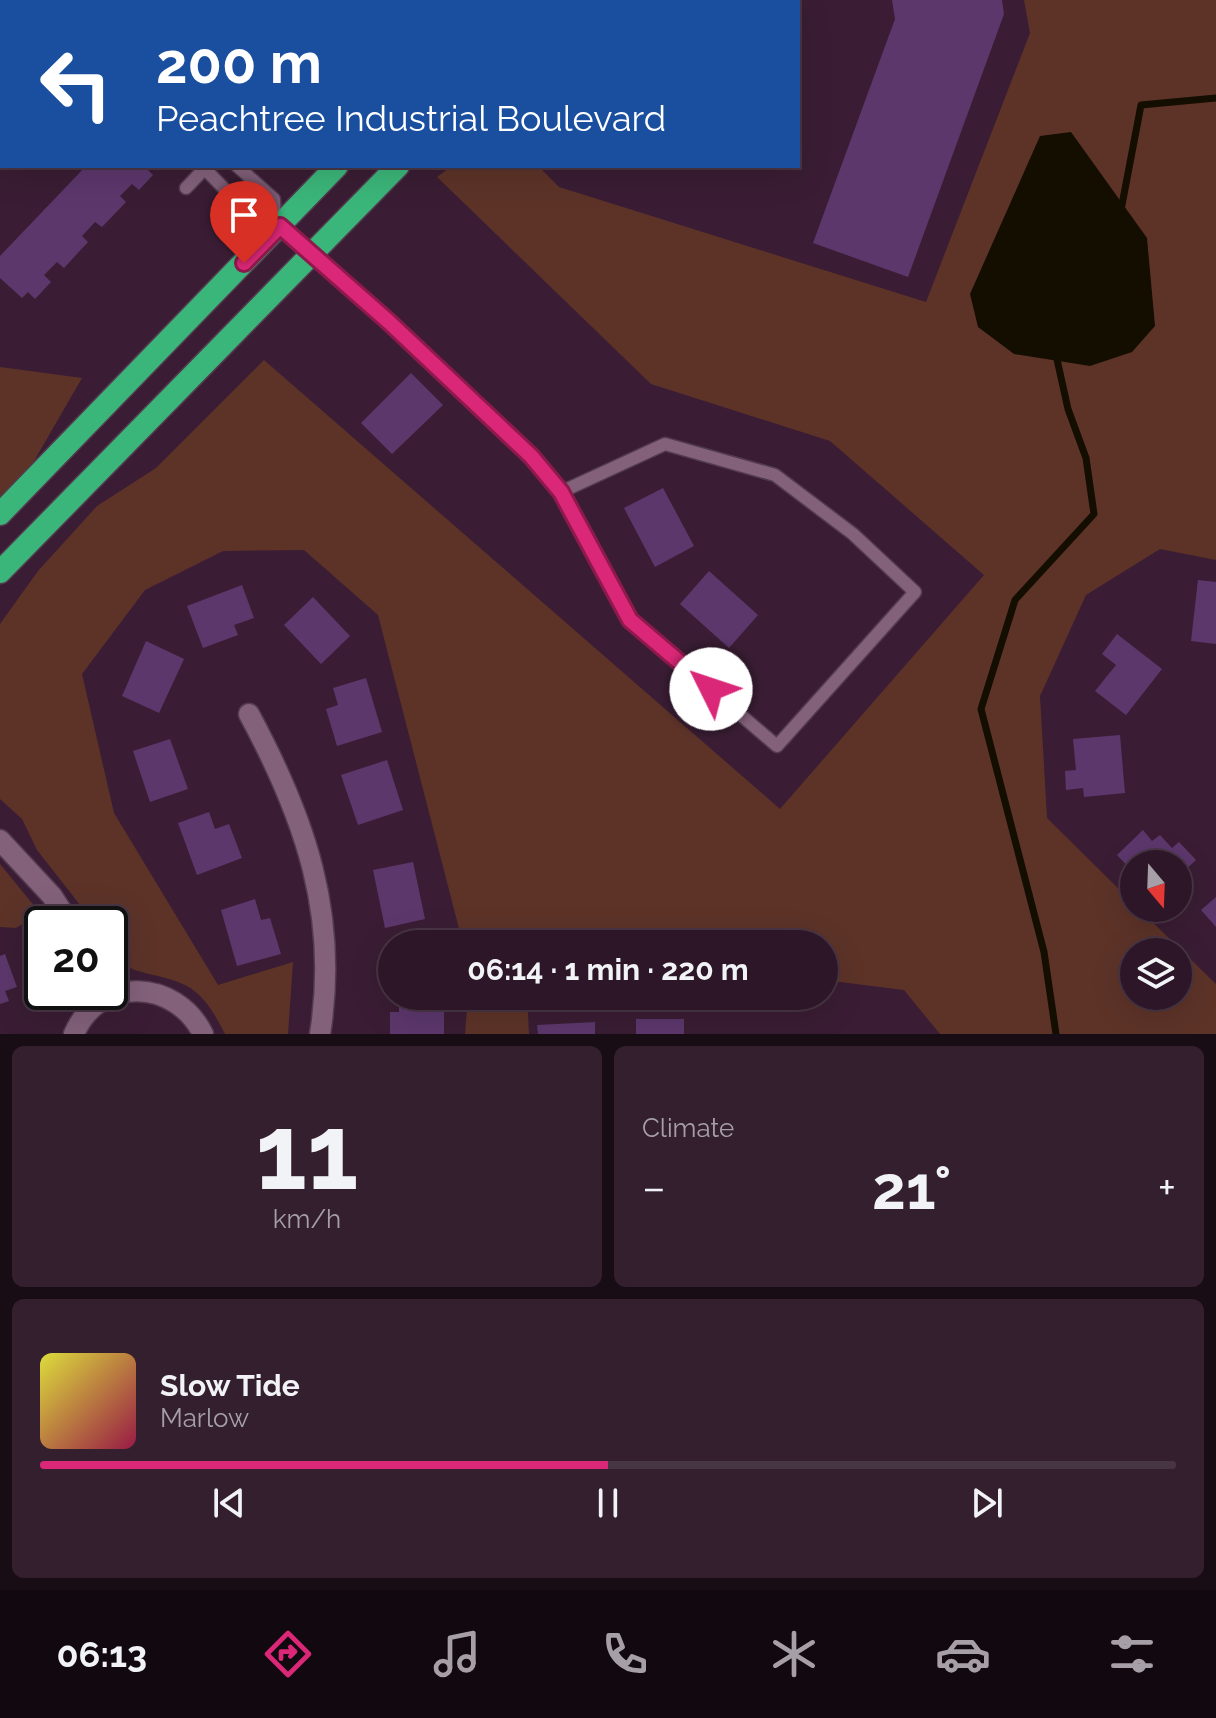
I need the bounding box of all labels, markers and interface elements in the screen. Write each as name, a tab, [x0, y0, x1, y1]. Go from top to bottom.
text: 200 m	[156, 30, 322, 96]
icon: left	[24, 32, 128, 136]
text: Peachtree Industrial Boulevard	[156, 97, 666, 139]
pin	[210, 181, 278, 263]
icon: arrive	[222, 193, 266, 237]
position arrow	[669, 647, 753, 731]
north arrow	[1120, 850, 1192, 922]
map controls	[1120, 850, 1192, 1010]
speed limit sign: 20	[24, 906, 128, 1010]
button: layers	[1120, 938, 1192, 1010]
text: 06:14 · 1 min · 220 m	[467, 952, 749, 987]
text: 11	[256, 1091, 358, 1213]
text: Climate	[642, 1113, 734, 1143]
text: 21°	[872, 1153, 951, 1223]
text: −	[642, 1162, 666, 1213]
text: +	[1158, 1162, 1176, 1213]
text: km/h	[273, 1204, 341, 1234]
text: Slow Tide	[160, 1368, 300, 1403]
text: Marlow	[160, 1403, 249, 1433]
icon: previous	[207, 1481, 251, 1525]
icon: pause	[586, 1481, 630, 1525]
icon: next	[965, 1481, 1009, 1525]
icon: directions	[260, 1626, 316, 1682]
icon: music	[429, 1626, 485, 1682]
icon: phone	[597, 1626, 653, 1682]
icon: climate	[766, 1626, 822, 1682]
icon: car	[935, 1626, 991, 1682]
icon: filters	[1104, 1626, 1160, 1682]
text: 06:13	[56, 1633, 147, 1675]

